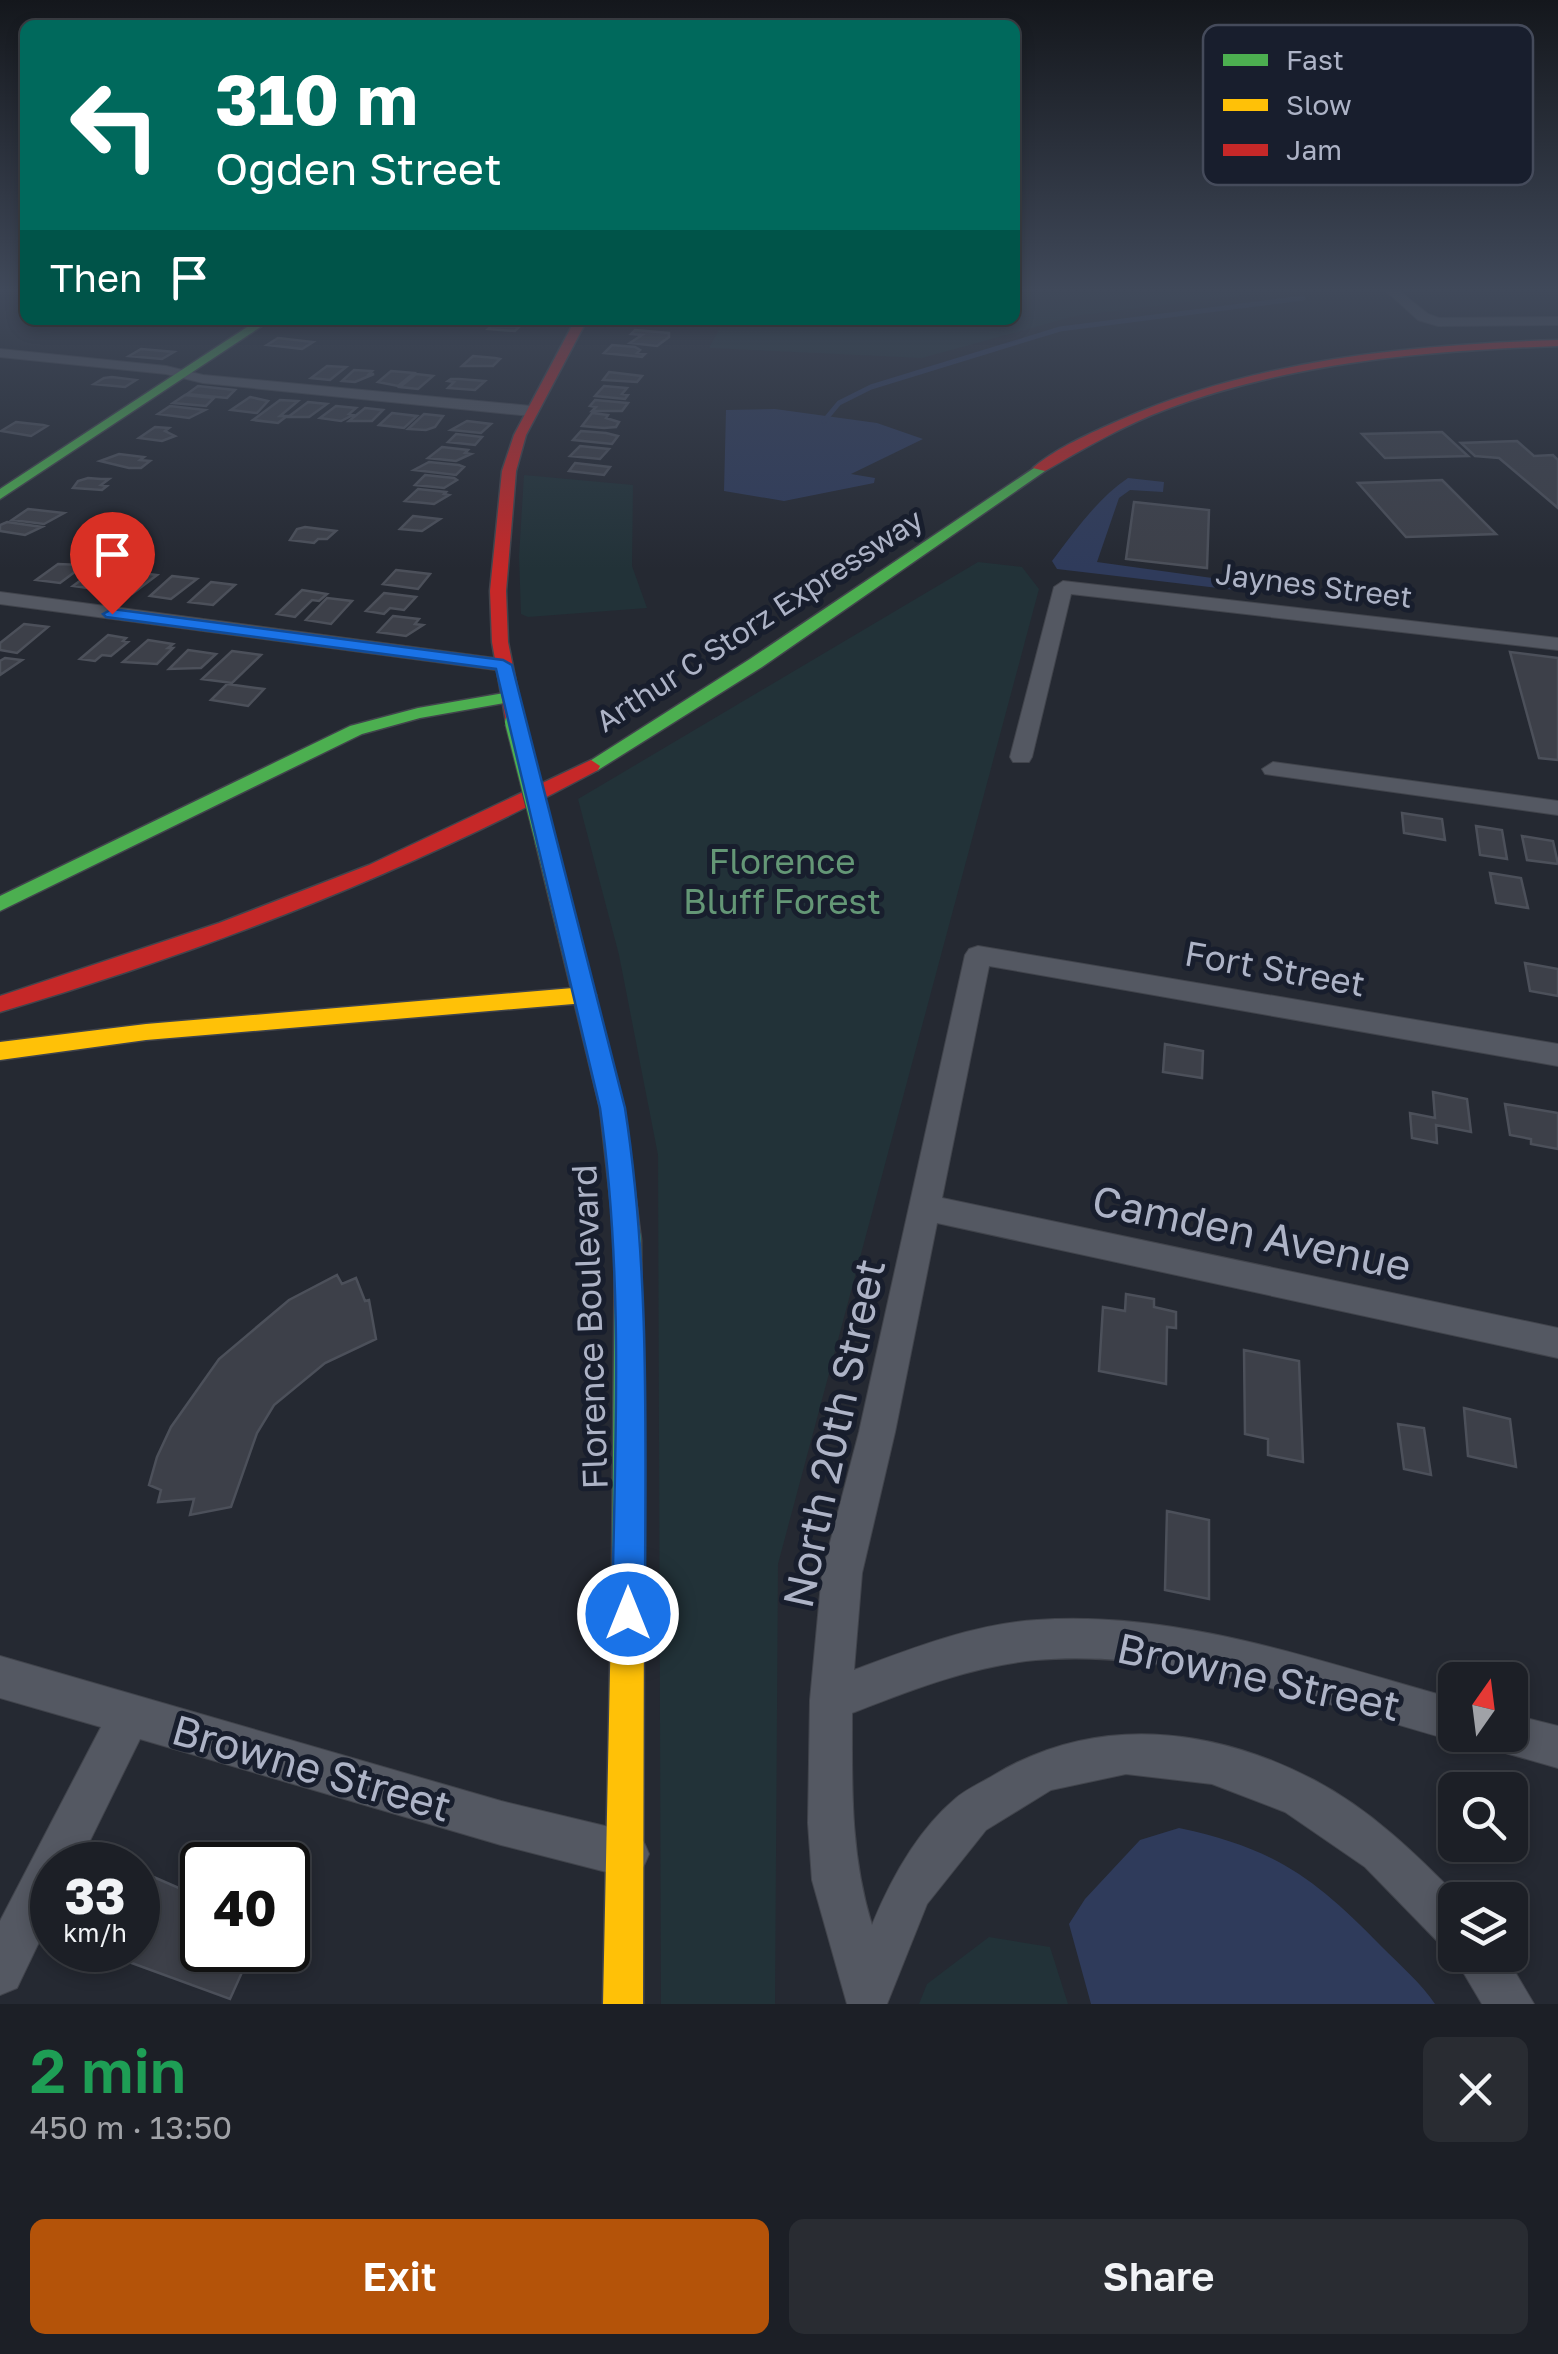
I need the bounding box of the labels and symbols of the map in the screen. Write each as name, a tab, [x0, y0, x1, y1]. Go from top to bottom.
legend	[1203, 25, 1533, 185]
text: Fast	[1286, 43, 1344, 76]
text: Slow	[1286, 88, 1352, 121]
text: Jam	[1286, 133, 1342, 166]
street label: Arthur C Storz Expressway	[589, 501, 929, 739]
pin	[70, 512, 155, 615]
street label: Jaynes Street	[1214, 555, 1414, 615]
park label: Florence Bluff Forest	[683, 840, 881, 922]
street label: Fort Street	[1182, 932, 1368, 1004]
street label: Florence Boulevard	[562, 1164, 616, 1490]
street label: Camden Avenue	[1088, 1174, 1416, 1290]
street label: North 20th Street	[772, 1254, 894, 1612]
position arrow	[576, 1562, 680, 1666]
street label: Browne Street	[1113, 1622, 1405, 1730]
north arrow	[1438, 1662, 1528, 1752]
street label: Browne Street	[167, 1703, 457, 1831]
speed limit sign: 40	[180, 1842, 310, 1972]

